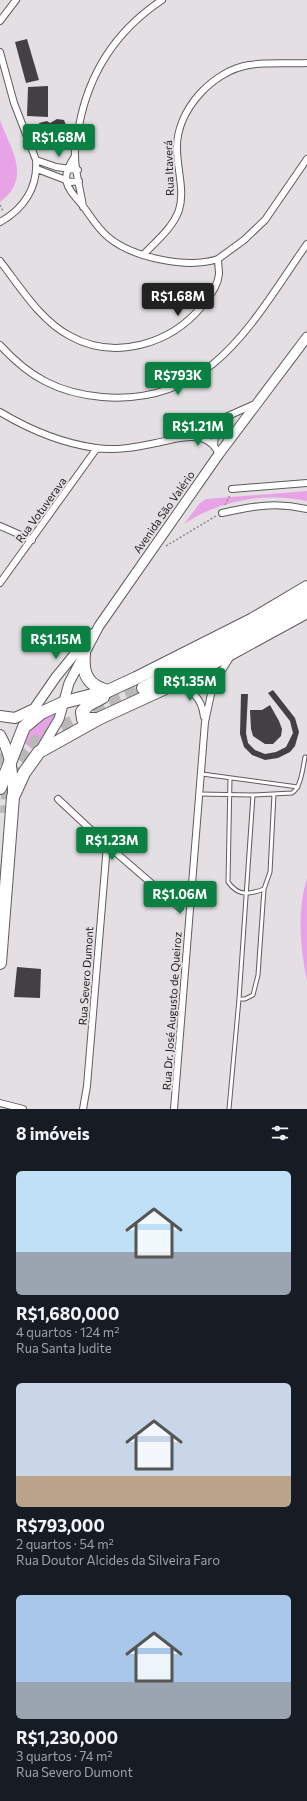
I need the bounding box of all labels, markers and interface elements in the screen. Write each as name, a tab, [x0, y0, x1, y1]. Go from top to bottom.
pin: R$1.68M	[22, 124, 96, 158]
text: R$1.68M	[32, 129, 86, 145]
street label: Rua Itaverá	[161, 140, 176, 196]
pin: R$1.68M	[141, 283, 215, 317]
text: R$1.68M	[151, 288, 205, 304]
pin: R$793K	[145, 362, 211, 396]
text: R$793K	[154, 367, 202, 383]
pin: R$1.21M	[161, 413, 235, 447]
text: R$1.21M	[172, 418, 224, 434]
street label: Avenida São Valério	[130, 468, 197, 555]
street label: Rua Votuverava	[13, 474, 69, 545]
pin: R$1.15M	[19, 626, 93, 660]
text: R$1.15M	[31, 631, 81, 647]
pin: R$1.35M	[153, 668, 227, 702]
text: R$1.35M	[163, 673, 217, 689]
pin: R$1.23M	[75, 827, 149, 861]
text: R$1.23M	[85, 832, 139, 848]
pin: R$1.06M	[143, 881, 217, 915]
text: R$1.06M	[153, 886, 207, 902]
street label: Rua Severo Dumont	[76, 926, 95, 1026]
street label: Rua Dr. José Augusto de Queiroz	[159, 931, 185, 1091]
icon: filters	[269, 1122, 291, 1144]
text: 8 imóveis	[16, 1123, 90, 1144]
icon: home	[118, 1197, 190, 1269]
text: R$1,680,000	[16, 1303, 119, 1324]
text: 4 quartos · 124 m²	[16, 1324, 119, 1340]
text: Rua Santa Judite	[16, 1340, 112, 1356]
icon: home	[118, 1409, 190, 1481]
text: R$793,000	[16, 1515, 105, 1536]
text: 2 quartos · 54 m²	[16, 1536, 114, 1552]
text: Rua Doutor Alcides da Silveira Faro	[16, 1552, 220, 1568]
icon: home	[118, 1621, 190, 1693]
text: R$1,230,000	[16, 1727, 118, 1748]
text: 3 quartos · 74 m²	[16, 1748, 113, 1764]
text: Rua Severo Dumont	[16, 1764, 133, 1780]

